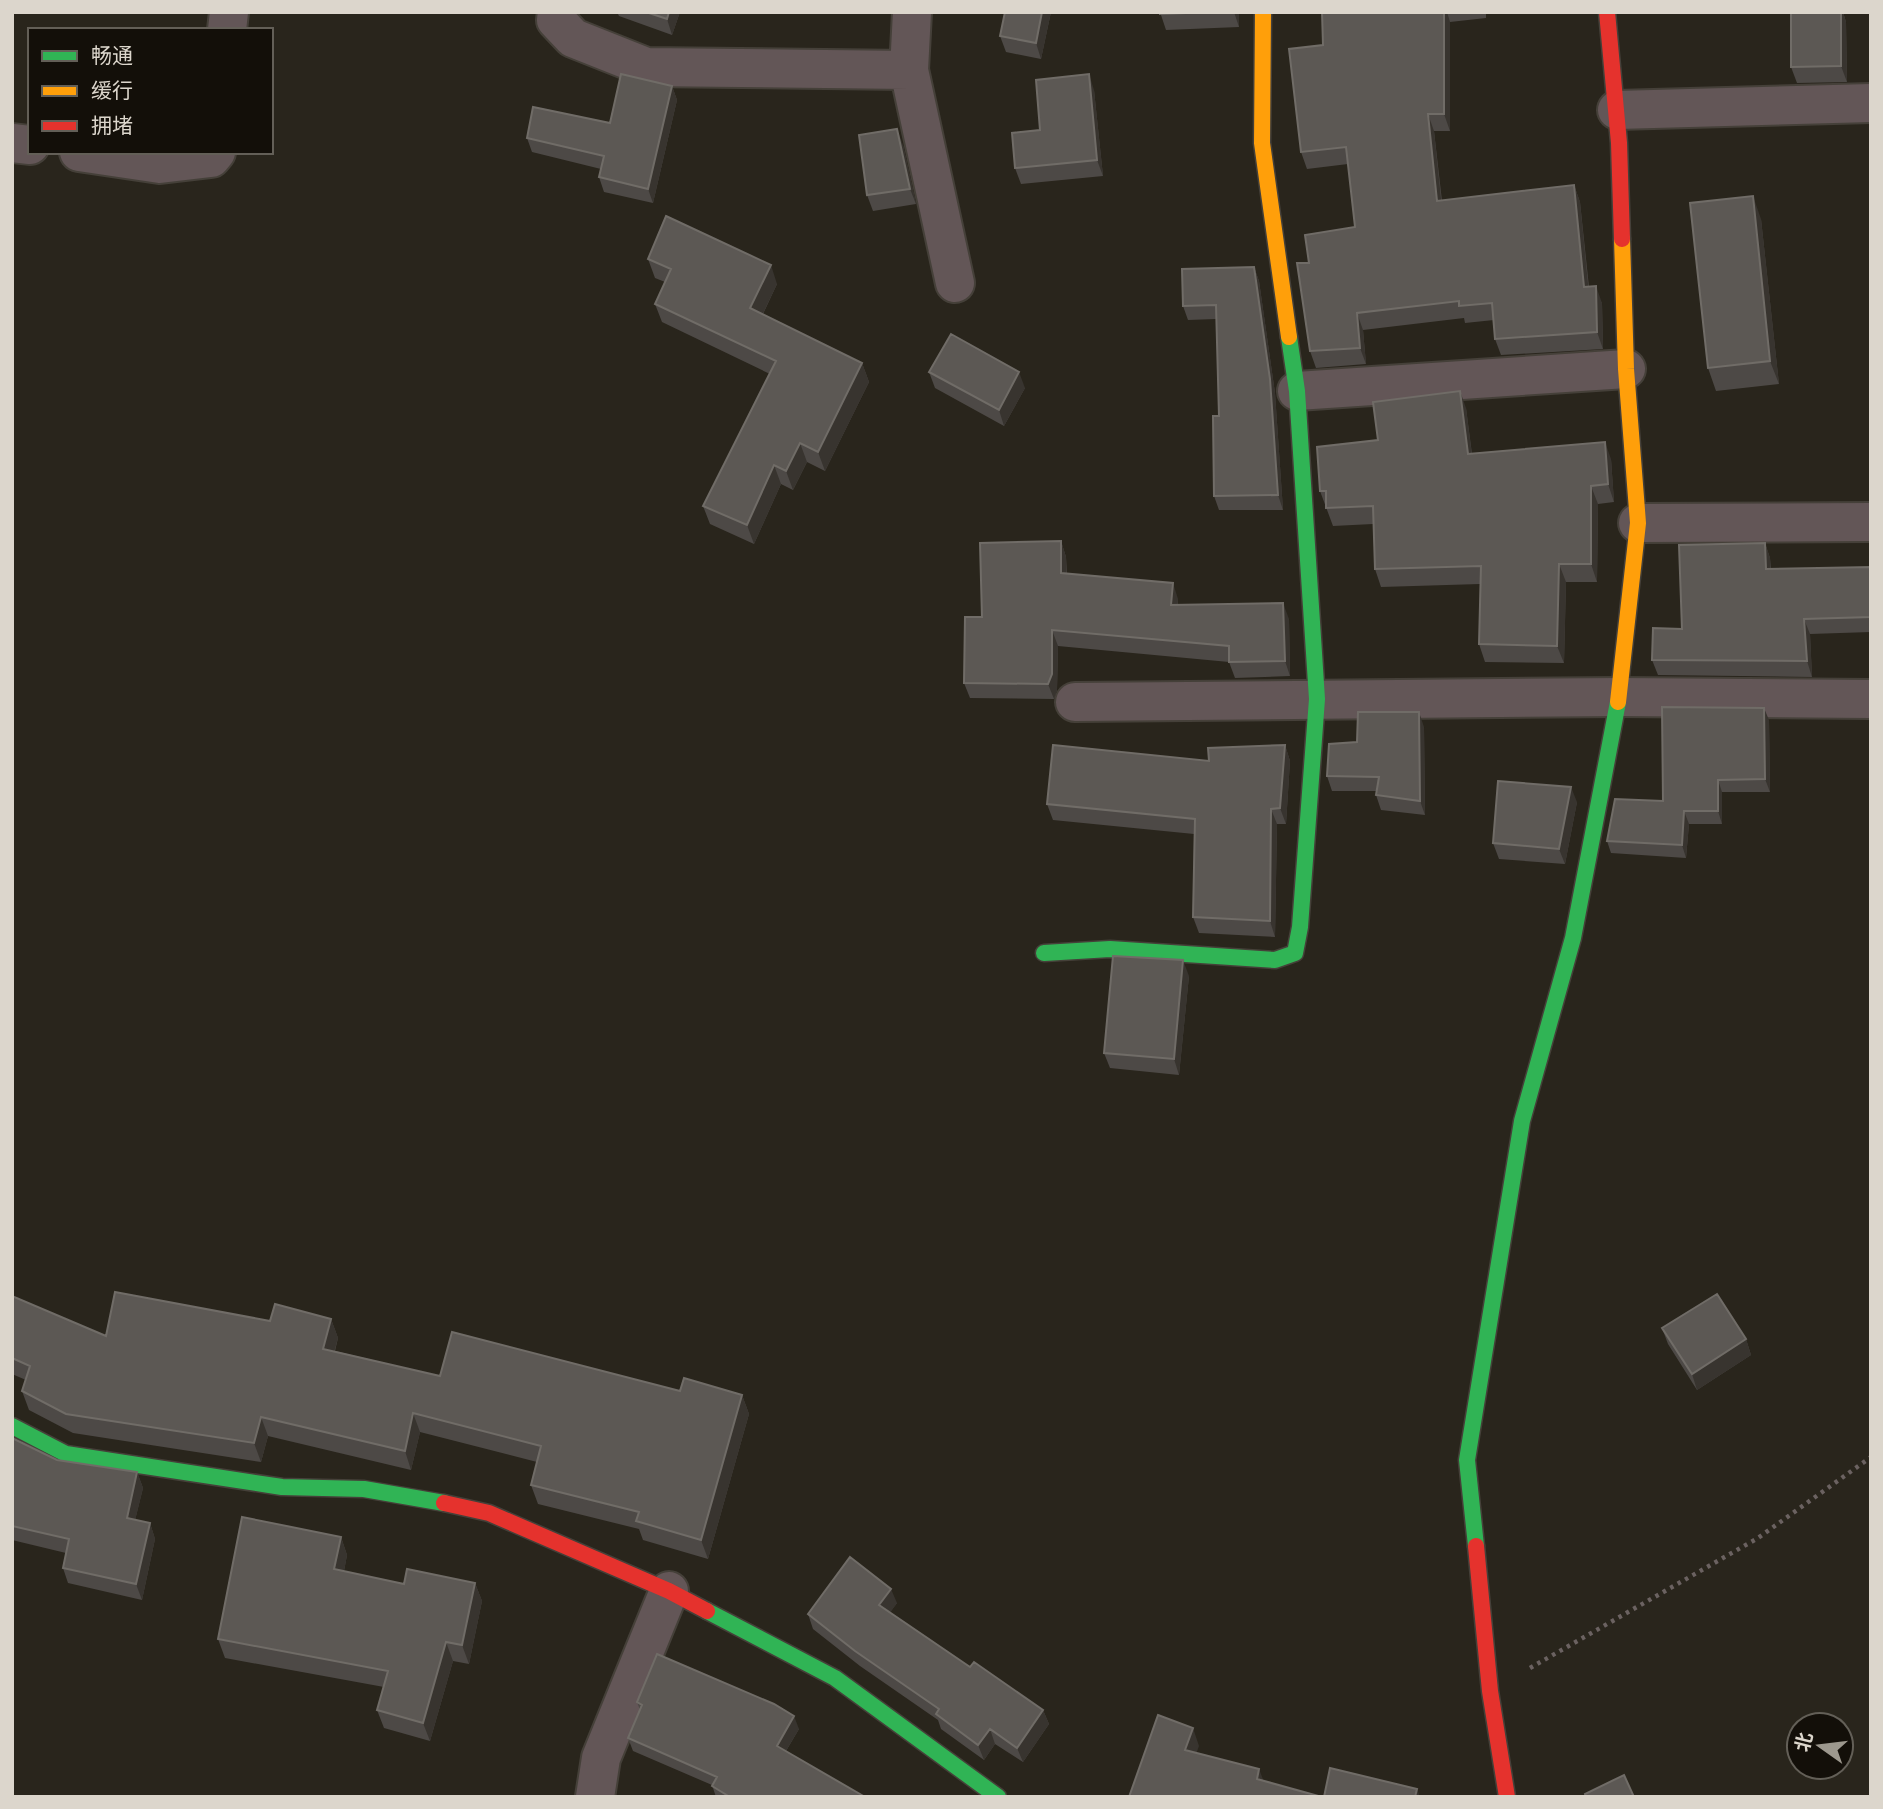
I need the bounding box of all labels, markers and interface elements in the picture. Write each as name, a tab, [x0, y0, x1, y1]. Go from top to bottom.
legend	[28, 28, 273, 154]
text: 畅通	[91, 41, 133, 70]
text: 缓行	[91, 76, 133, 105]
text: 拥堵	[91, 111, 133, 140]
north arrow	[1785, 1711, 1855, 1781]
text: 北	[1789, 1730, 1818, 1754]

